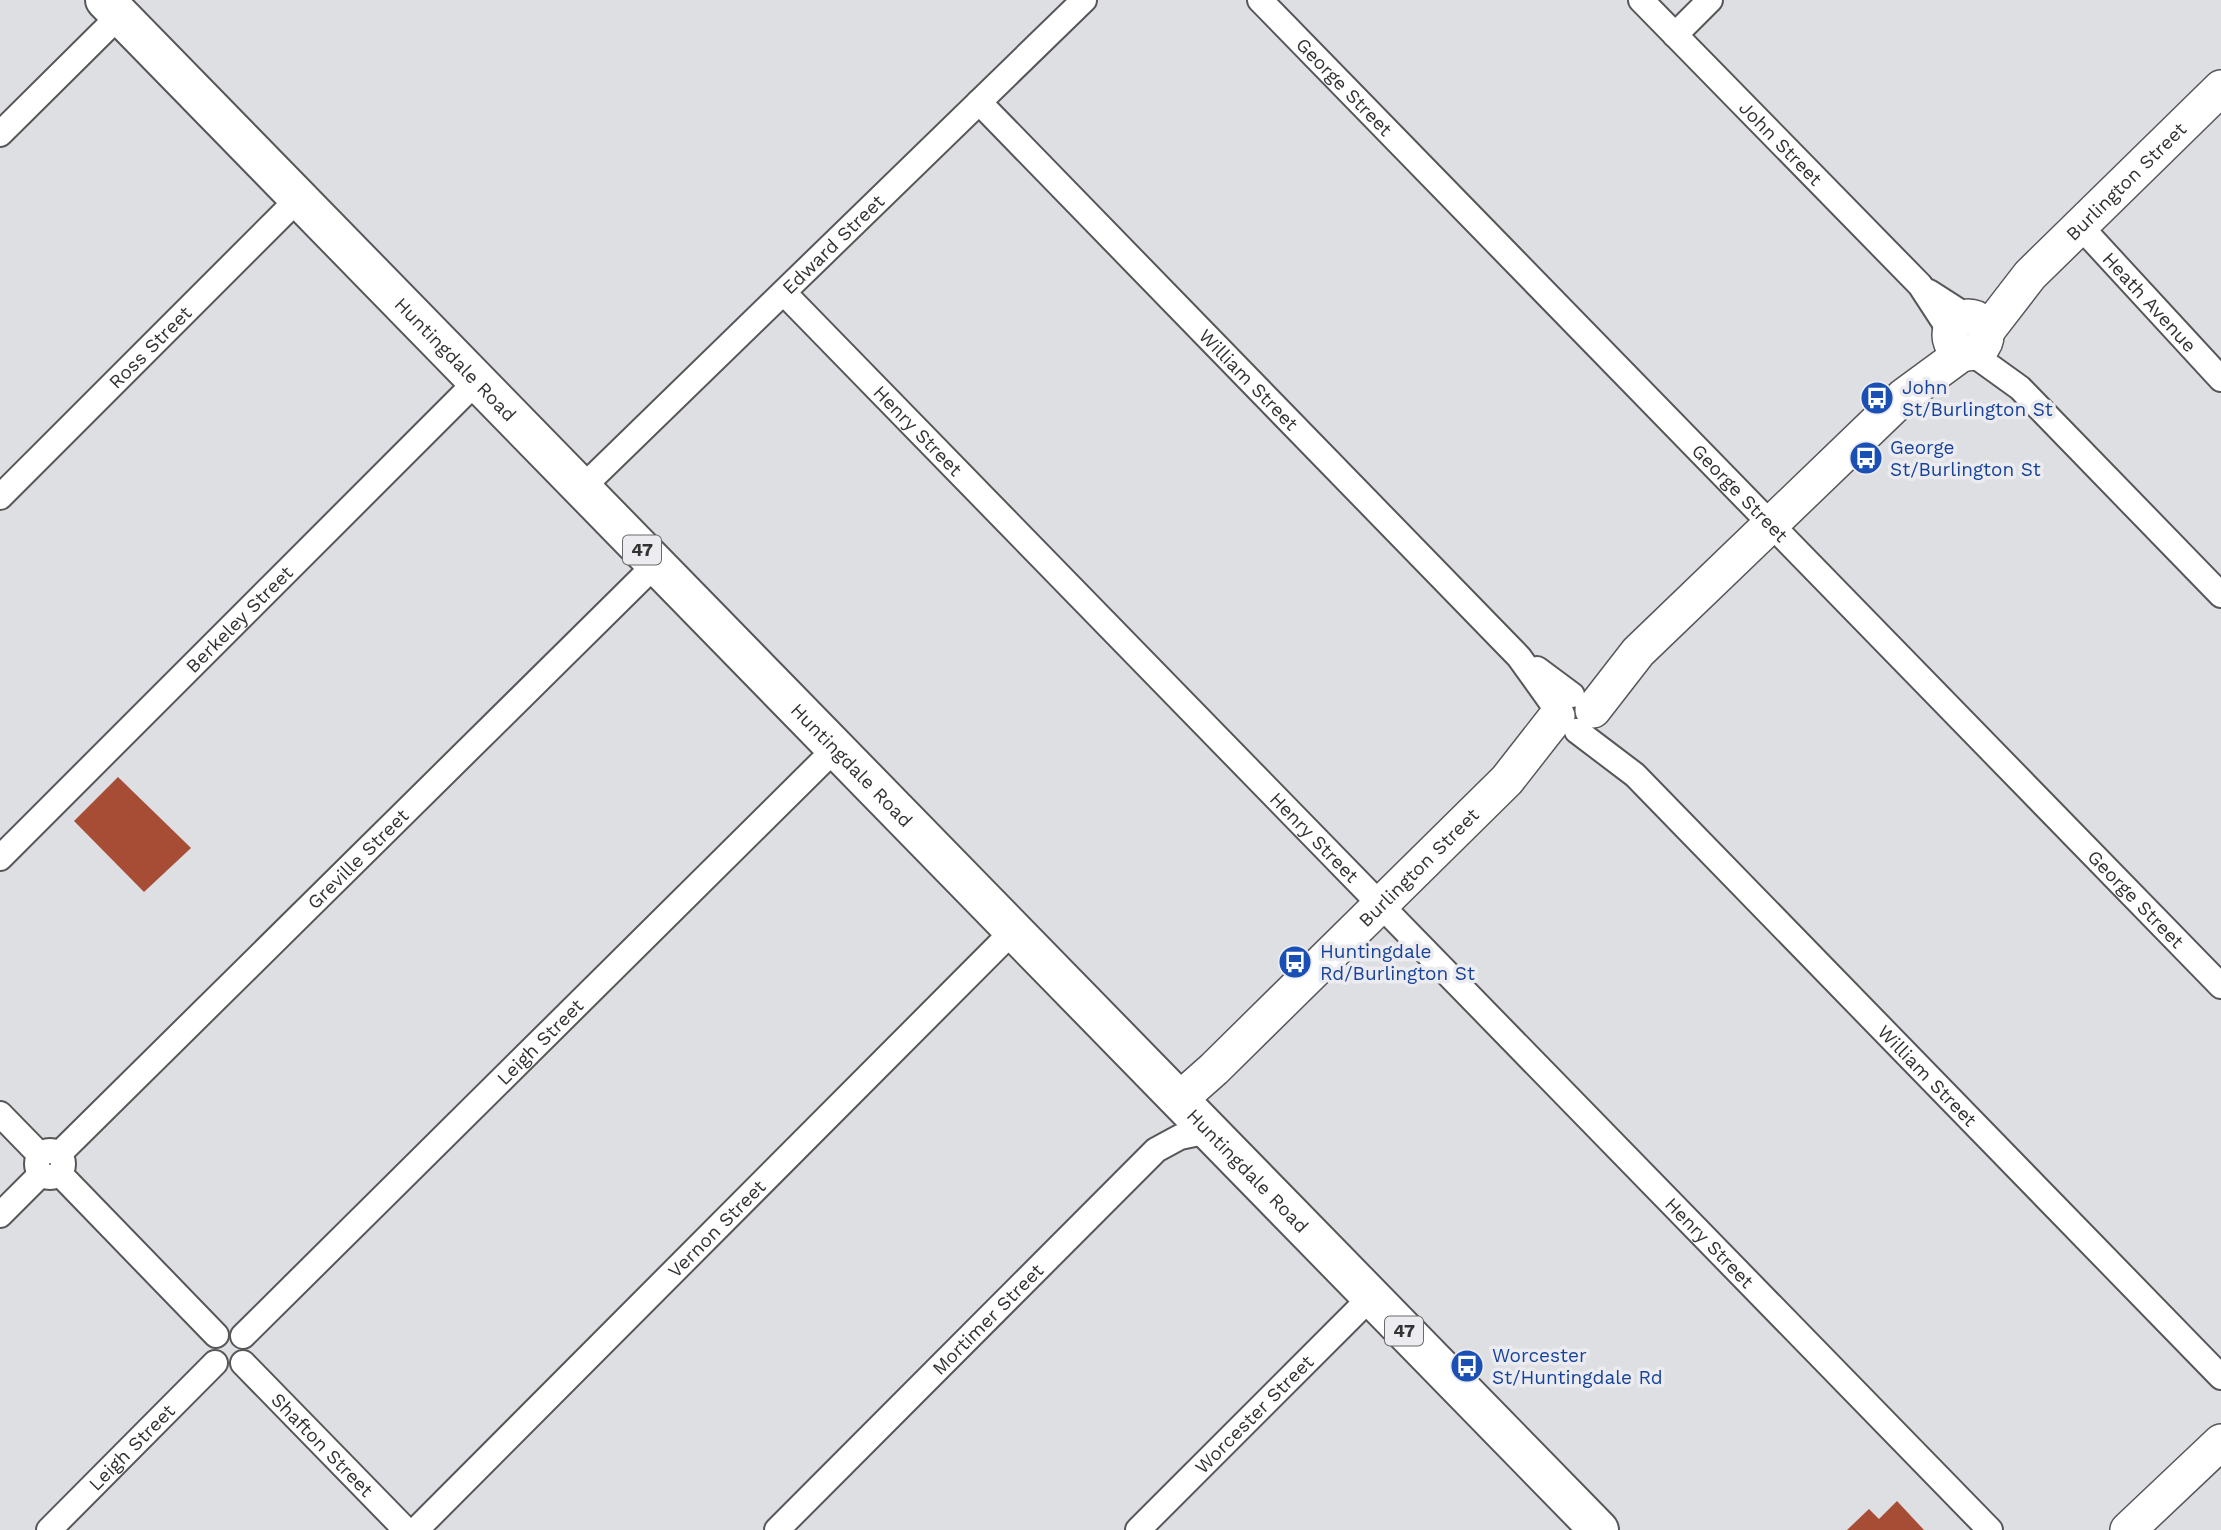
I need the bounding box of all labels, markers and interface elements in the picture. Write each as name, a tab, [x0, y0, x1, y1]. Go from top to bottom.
street label: George Street	[1291, 33, 1397, 141]
street label: John Street	[1734, 96, 1827, 190]
street label: Burlington Street	[2061, 118, 2191, 246]
street label: Edward Street	[778, 190, 889, 299]
street label: Heath Avenue	[2098, 247, 2201, 357]
street label: Huntingdale Road	[390, 293, 521, 426]
street label: Ross Street	[104, 301, 196, 394]
street label: William Street	[1194, 324, 1303, 435]
place label: John St/Burlington St	[1902, 376, 2053, 421]
bus stop icon: John St/Burlington St	[1858, 379, 1896, 417]
street label: Henry Street	[868, 381, 967, 481]
place label: George St/Burlington St	[1890, 436, 2041, 481]
street label: George Street	[1687, 439, 1793, 547]
bus stop icon: George St/Burlington St	[1847, 439, 1885, 477]
road number: 47	[623, 536, 661, 564]
street label: Berkeley Street	[181, 561, 298, 678]
street label: Huntingdale Road	[786, 698, 917, 832]
street label: Henry Street	[1265, 787, 1363, 888]
street label: Burlington Street	[1354, 803, 1484, 932]
street label: Greville Street	[303, 804, 414, 914]
street label: George Street	[2083, 845, 2189, 953]
place label: Huntingdale Rd/Burlington St	[1320, 940, 1475, 985]
bus stop icon: Huntingdale Rd/Burlington St	[1276, 943, 1314, 981]
street label: Leigh Street	[492, 994, 588, 1090]
street label: William Street	[1873, 1020, 1982, 1131]
street label: Huntingdale Road	[1182, 1104, 1313, 1238]
street label: Vernon Street	[663, 1175, 770, 1283]
street label: Henry Street	[1660, 1193, 1759, 1293]
street label: Mortimer Street	[927, 1259, 1048, 1380]
road number: 47	[1385, 1316, 1423, 1346]
place label: Worcester St/Huntingdale Rd	[1492, 1344, 1663, 1389]
bus stop icon: Worcester St/Huntingdale Rd	[1448, 1347, 1486, 1385]
street label: Worcester Street	[1190, 1350, 1318, 1478]
street label: Shafton Street	[267, 1388, 378, 1502]
street label: Leigh Street	[84, 1399, 180, 1495]

